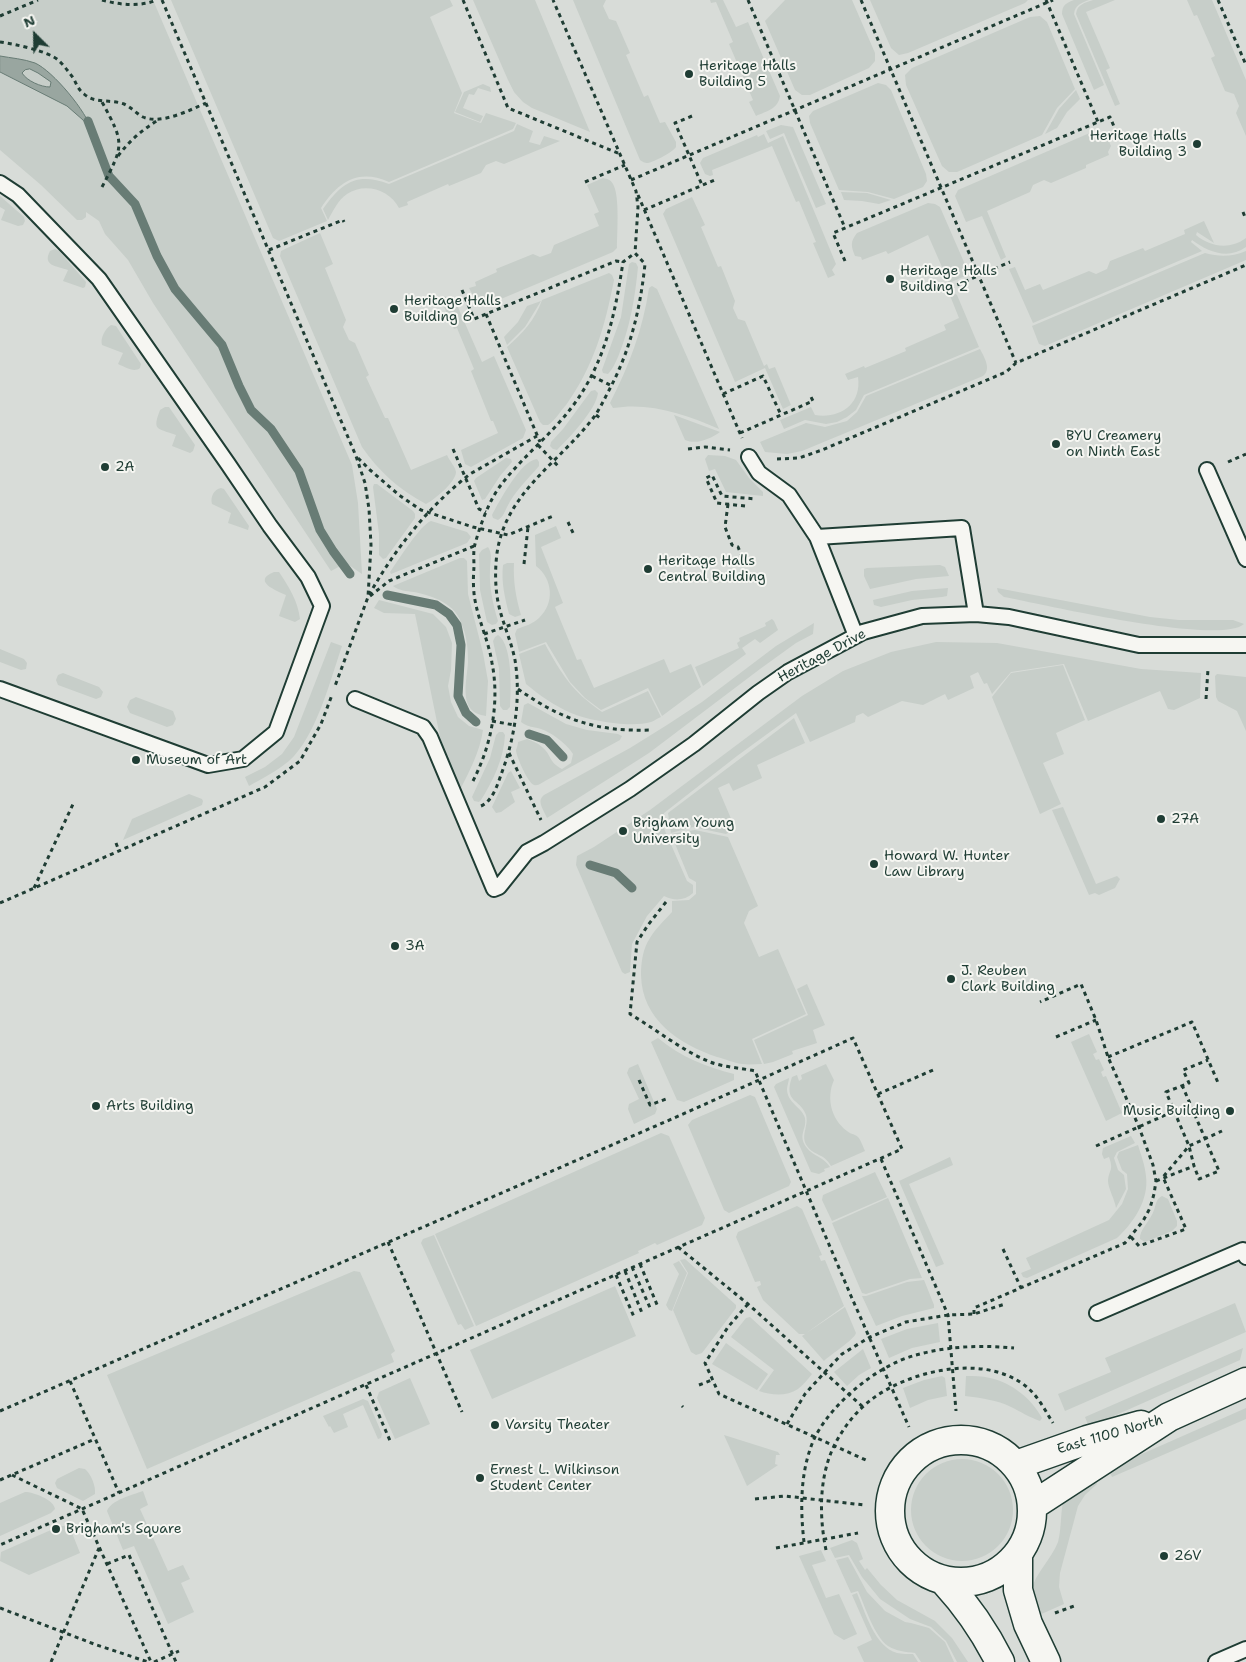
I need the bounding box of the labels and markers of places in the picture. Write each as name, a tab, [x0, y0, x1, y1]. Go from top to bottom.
place label: Heritage Halls Building 5	[699, 58, 796, 90]
marker: Heritage Halls Building 5	[683, 68, 695, 80]
place label: Heritage Halls Building 3	[1090, 128, 1187, 160]
marker: Heritage Halls Building 3	[1191, 138, 1203, 150]
place label: Heritage Halls Building 2	[900, 263, 997, 296]
marker: Heritage Halls Building 2	[884, 273, 896, 285]
place label: Heritage Halls Building 6	[404, 293, 501, 326]
marker: Heritage Halls Building 6	[388, 303, 400, 315]
place label: BYU Creamery on Ninth East	[1066, 428, 1161, 461]
marker: BYU Creamery on Ninth East	[1050, 438, 1062, 450]
place label: 2A	[115, 459, 134, 475]
marker: 2A	[99, 461, 111, 473]
place label: Heritage Halls Central Building	[658, 553, 765, 586]
marker: Heritage Halls Central Building	[642, 563, 654, 575]
place label: Museum of Art	[146, 752, 247, 768]
marker: Museum of Art	[130, 754, 142, 766]
place label: 27A	[1171, 811, 1199, 827]
marker: 27A	[1155, 813, 1167, 825]
place label: Brigham Young University	[633, 815, 734, 848]
marker: Brigham Young University	[617, 825, 629, 837]
place label: Howard W. Hunter Law Library	[884, 848, 1010, 880]
marker: Howard W. Hunter Law Library	[868, 858, 880, 870]
place label: 3A	[405, 938, 425, 954]
marker: 3A	[389, 940, 401, 952]
place label: J. Reuben Clark Building	[961, 963, 1055, 996]
marker: J. Reuben Clark Building	[945, 973, 957, 985]
place label: Arts Building	[106, 1098, 194, 1114]
marker: Arts Building	[90, 1100, 102, 1112]
place label: Music Building	[1123, 1103, 1220, 1119]
marker: Music Building	[1224, 1105, 1236, 1117]
place label: Varsity Theater	[505, 1417, 610, 1433]
marker: Varsity Theater	[489, 1419, 501, 1431]
place label: Ernest L. Wilkinson Student Center	[490, 1462, 619, 1494]
marker: Ernest L. Wilkinson Student Center	[474, 1472, 486, 1484]
place label: Brigham's Square	[66, 1521, 182, 1537]
marker: Brigham's Square	[50, 1523, 62, 1535]
place label: 26V	[1174, 1548, 1201, 1564]
marker: 26V	[1158, 1550, 1170, 1562]

